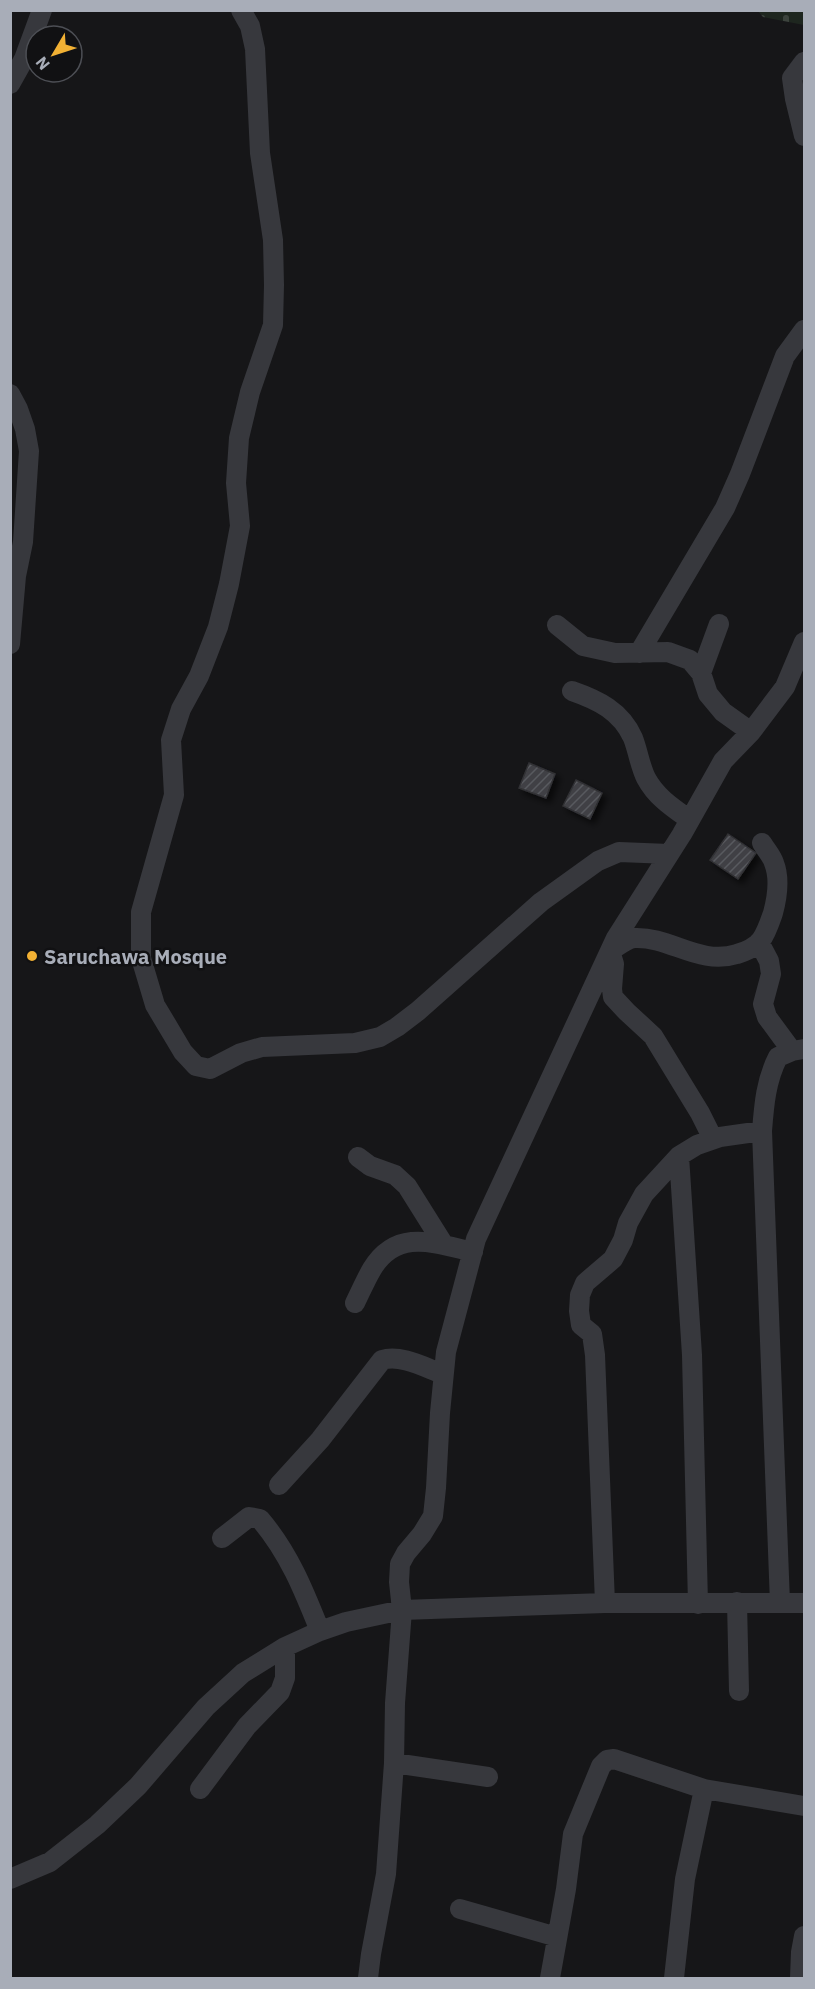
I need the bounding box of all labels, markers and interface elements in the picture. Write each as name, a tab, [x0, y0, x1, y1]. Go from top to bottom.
north arrow	[24, 24, 84, 84]
text: N	[31, 53, 54, 74]
place label: Saruchawa Mosque	[44, 943, 227, 970]
marker: Saruchawa Mosque	[25, 949, 39, 963]

